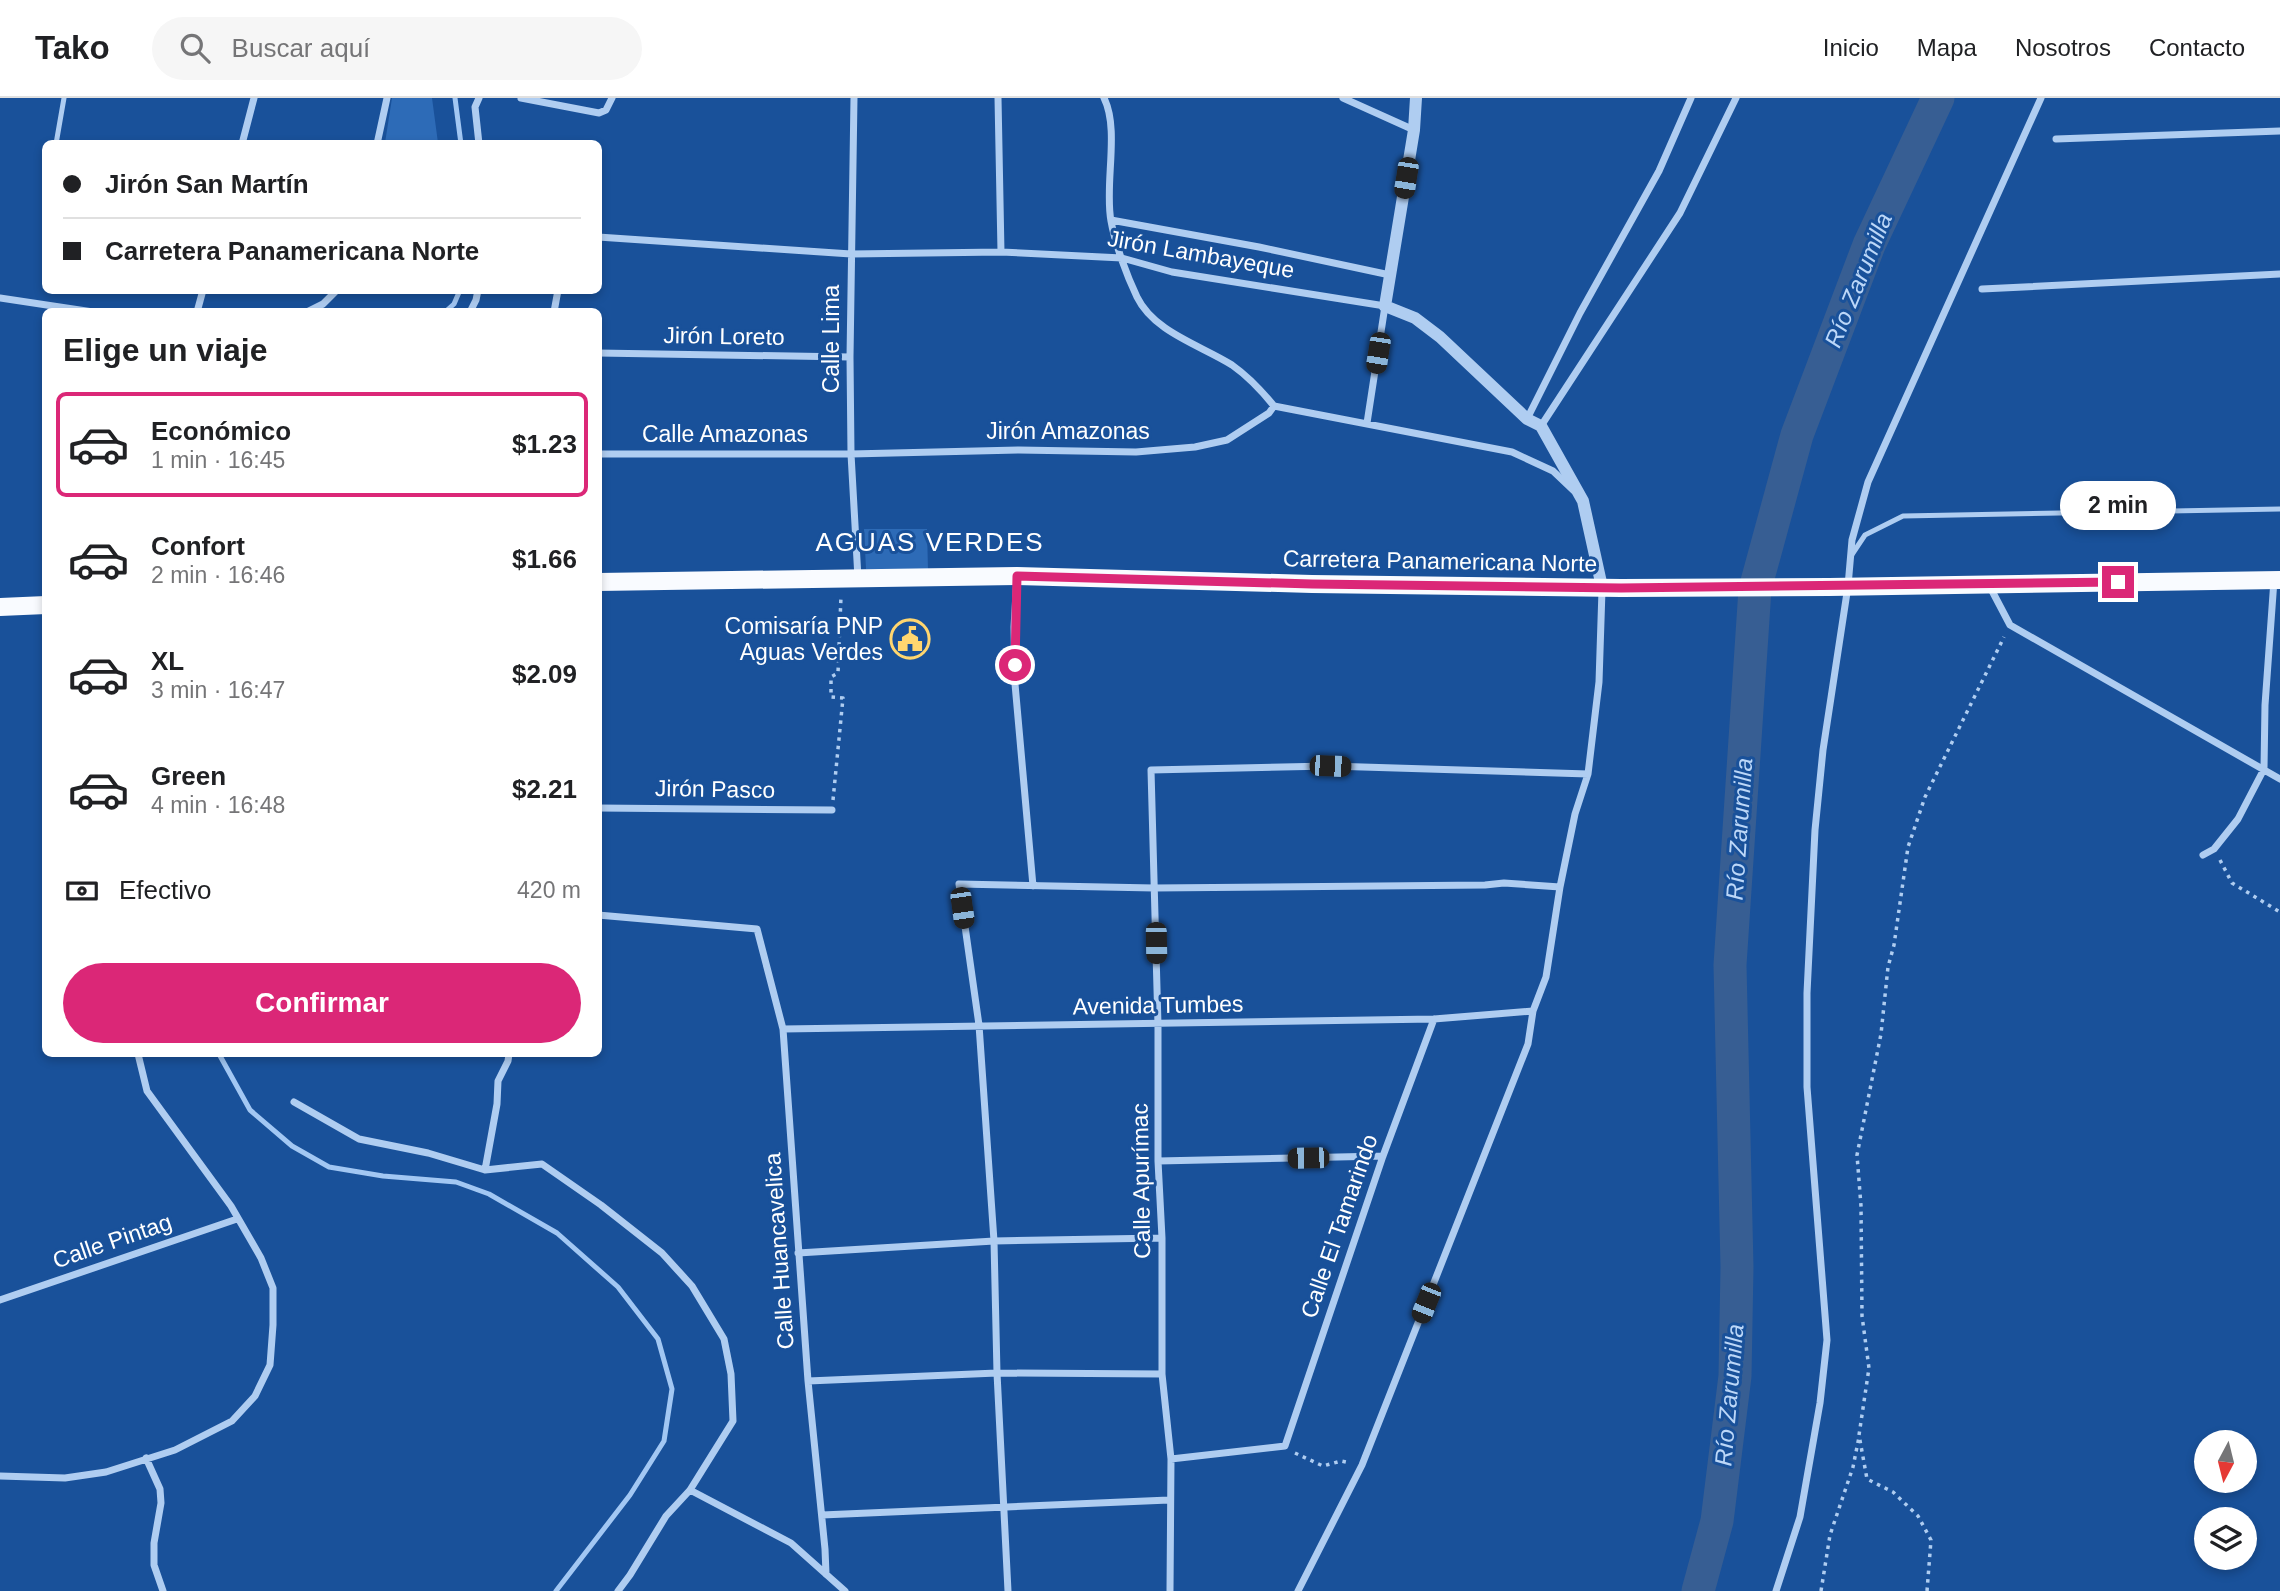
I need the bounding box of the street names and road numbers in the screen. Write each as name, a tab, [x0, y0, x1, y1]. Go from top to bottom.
street label: Jirón Lambayeque	[1106, 225, 1296, 283]
street label: Calle Lima	[818, 284, 844, 393]
street label: Jirón Loreto	[663, 322, 785, 350]
street label: Jirón Amazonas	[986, 418, 1150, 444]
street label: Calle Amazonas	[642, 421, 808, 447]
street label: Carretera Panamericana Norte	[1283, 545, 1597, 577]
street label: Jirón Pasco	[655, 775, 775, 803]
street label: Avenida Tumbes	[1072, 991, 1244, 1019]
street label: Calle Apurímac	[1127, 1103, 1155, 1259]
street label: Calle El Tamarindo	[1295, 1131, 1383, 1321]
street label: Calle Huancavelica	[759, 1152, 799, 1350]
street label: Calle Pintag	[49, 1209, 175, 1273]

